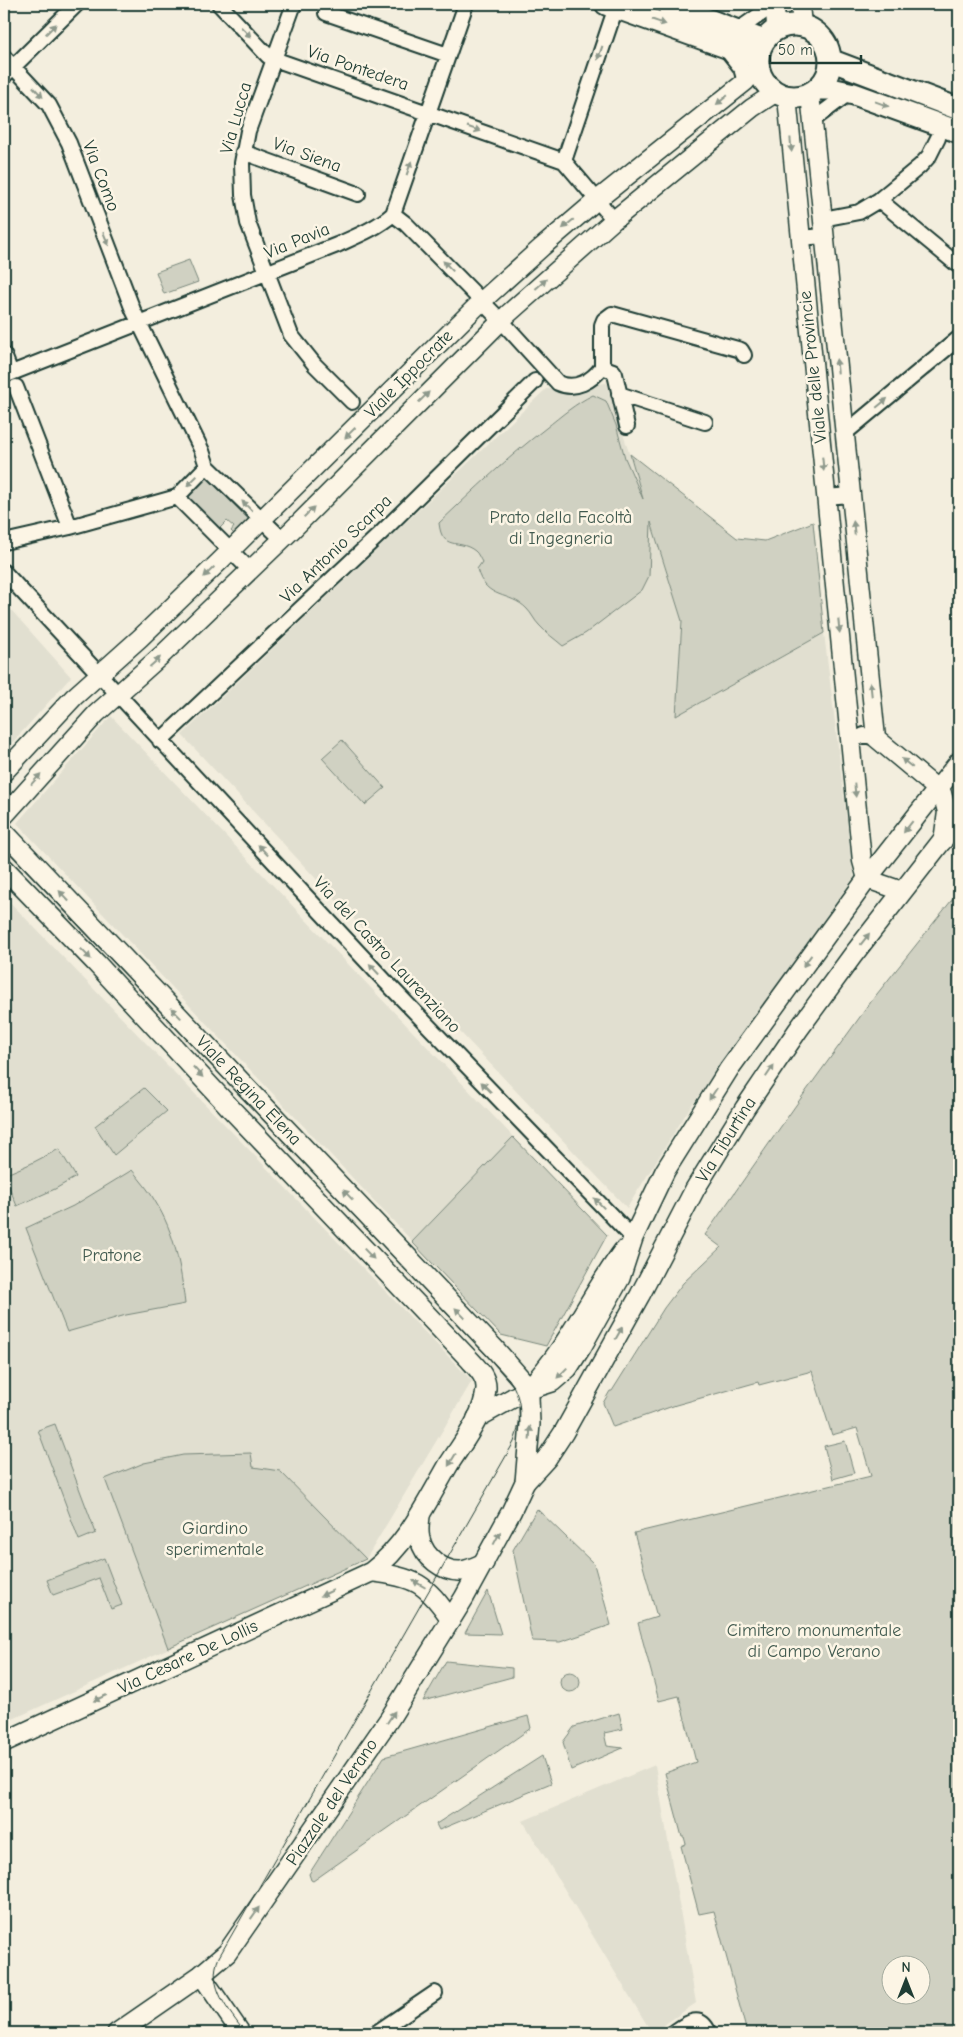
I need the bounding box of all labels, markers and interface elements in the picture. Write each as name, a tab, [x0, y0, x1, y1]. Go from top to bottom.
one-way arrow	[651, 19, 666, 26]
one-way arrow	[45, 23, 57, 35]
one-way arrow	[240, 26, 252, 38]
scale bar	[770, 32, 862, 64]
street label: Via Pontedera	[304, 41, 412, 95]
text: 50 m	[778, 41, 813, 59]
one-way arrow	[596, 46, 603, 61]
street label: Via Lucca	[216, 80, 256, 156]
one-way arrow	[32, 86, 44, 98]
one-way arrow	[716, 95, 729, 106]
one-way arrow	[874, 101, 889, 108]
one-way arrow	[467, 126, 482, 133]
street label: Via Siena	[270, 133, 344, 177]
street label: Via Como	[78, 138, 124, 214]
one-way arrow	[787, 138, 795, 154]
one-way arrow	[405, 160, 413, 175]
street label: Via Pavia	[261, 218, 333, 264]
one-way arrow	[562, 219, 575, 230]
one-way arrow	[102, 232, 110, 246]
one-way arrow	[442, 261, 454, 273]
one-way arrow	[535, 279, 547, 290]
street label: Viale delle Provincie	[795, 290, 831, 444]
street label: Viale Ippocrate	[361, 326, 457, 422]
one-way arrow	[833, 358, 841, 374]
one-way arrow	[418, 391, 430, 403]
one-way arrow	[875, 397, 887, 409]
one-way arrow	[344, 427, 356, 439]
one-way arrow	[819, 456, 827, 472]
one-way arrow	[186, 475, 198, 487]
street label: Via Antonio Scarpa	[276, 490, 396, 608]
one-way arrow	[241, 500, 253, 512]
one-way arrow	[303, 506, 315, 518]
park label: Prato della Facoltà di Ingegneria	[490, 507, 632, 549]
one-way arrow	[850, 519, 858, 535]
one-way arrow	[203, 566, 215, 578]
one-way arrow	[835, 618, 843, 634]
one-way arrow	[148, 656, 160, 668]
one-way arrow	[867, 681, 875, 697]
one-way arrow	[901, 758, 914, 769]
one-way arrow	[31, 773, 42, 786]
one-way arrow	[851, 783, 859, 799]
one-way arrow	[903, 820, 914, 833]
one-way arrow	[257, 845, 269, 857]
street label: Via del Castro Laurenziano	[309, 872, 465, 1038]
one-way arrow	[58, 890, 70, 902]
one-way arrow	[860, 933, 871, 946]
one-way arrow	[80, 947, 92, 959]
one-way arrow	[802, 954, 812, 968]
one-way arrow	[368, 963, 380, 975]
one-way arrow	[170, 1008, 182, 1020]
street label: Viale Regina Elena	[192, 1031, 306, 1149]
one-way arrow	[765, 1064, 775, 1078]
one-way arrow	[192, 1066, 204, 1078]
one-way arrow	[480, 1081, 492, 1093]
one-way arrow	[708, 1087, 718, 1100]
street label: Via Tiburtina	[691, 1092, 760, 1186]
one-way arrow	[342, 1189, 354, 1201]
one-way arrow	[593, 1198, 605, 1210]
park label: Pratone	[82, 1245, 142, 1266]
one-way arrow	[363, 1247, 375, 1259]
one-way arrow	[454, 1307, 466, 1319]
one-way arrow	[615, 1325, 623, 1340]
one-way arrow	[556, 1367, 568, 1379]
one-way arrow	[526, 1425, 534, 1441]
one-way arrow	[447, 1454, 456, 1467]
park label: Giardino sperimentale	[166, 1518, 264, 1560]
one-way arrow	[493, 1530, 501, 1545]
one-way arrow	[412, 1580, 425, 1589]
one-way arrow	[320, 1589, 334, 1597]
street label: Via Cesare De Lollis	[115, 1615, 261, 1699]
park label: Cimitero monumentale di Campo Verano	[727, 1620, 901, 1662]
one-way arrow	[93, 1694, 107, 1702]
one-way arrow	[386, 1710, 395, 1723]
street label: Piazzale del Verano	[282, 1735, 382, 1869]
one-way arrow	[250, 1907, 260, 1920]
north arrow	[880, 1954, 930, 2004]
text: N	[901, 1959, 911, 1976]

